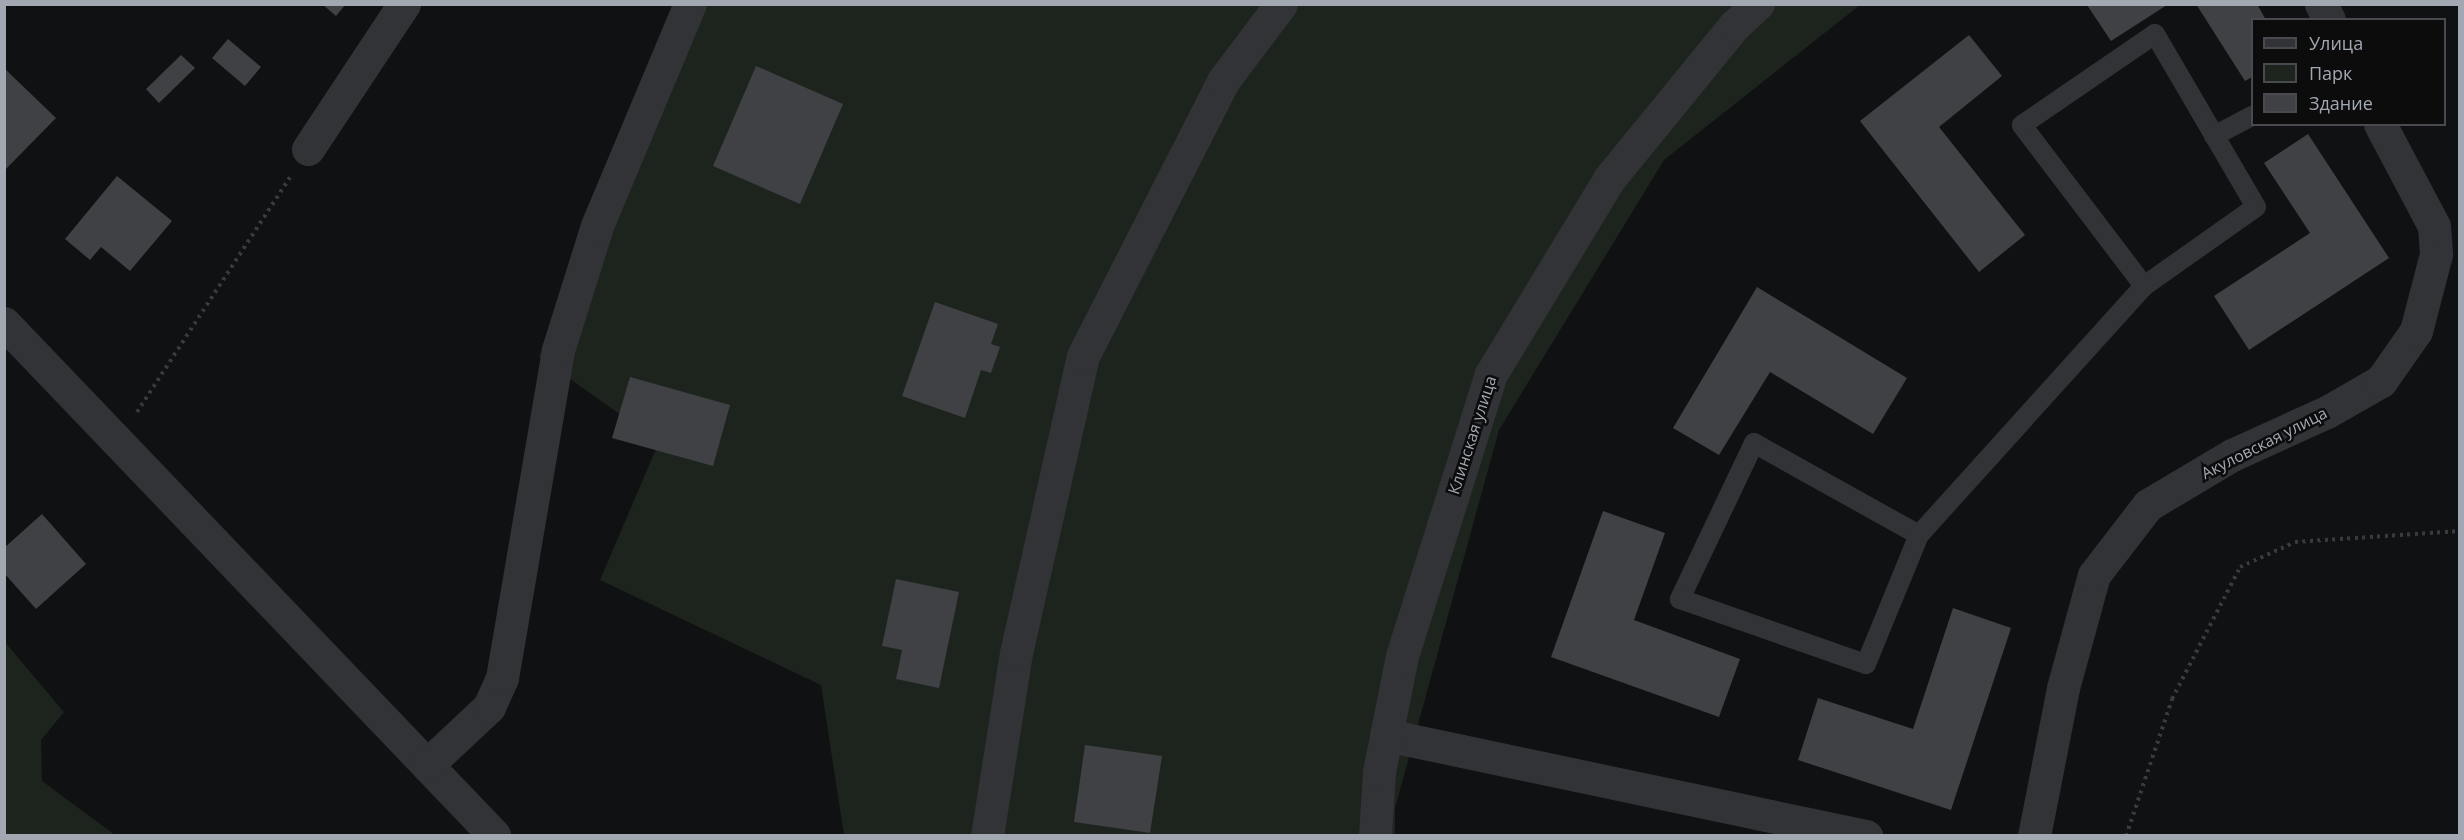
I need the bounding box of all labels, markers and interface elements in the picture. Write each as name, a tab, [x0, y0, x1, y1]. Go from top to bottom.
legend	[2251, 18, 2446, 126]
text: Улица	[2309, 31, 2363, 55]
text: Парк	[2309, 61, 2352, 85]
text: Здание	[2309, 91, 2373, 115]
street label: Клинская улица	[1444, 373, 1500, 497]
street label: Акуловская улица	[2198, 403, 2330, 483]

